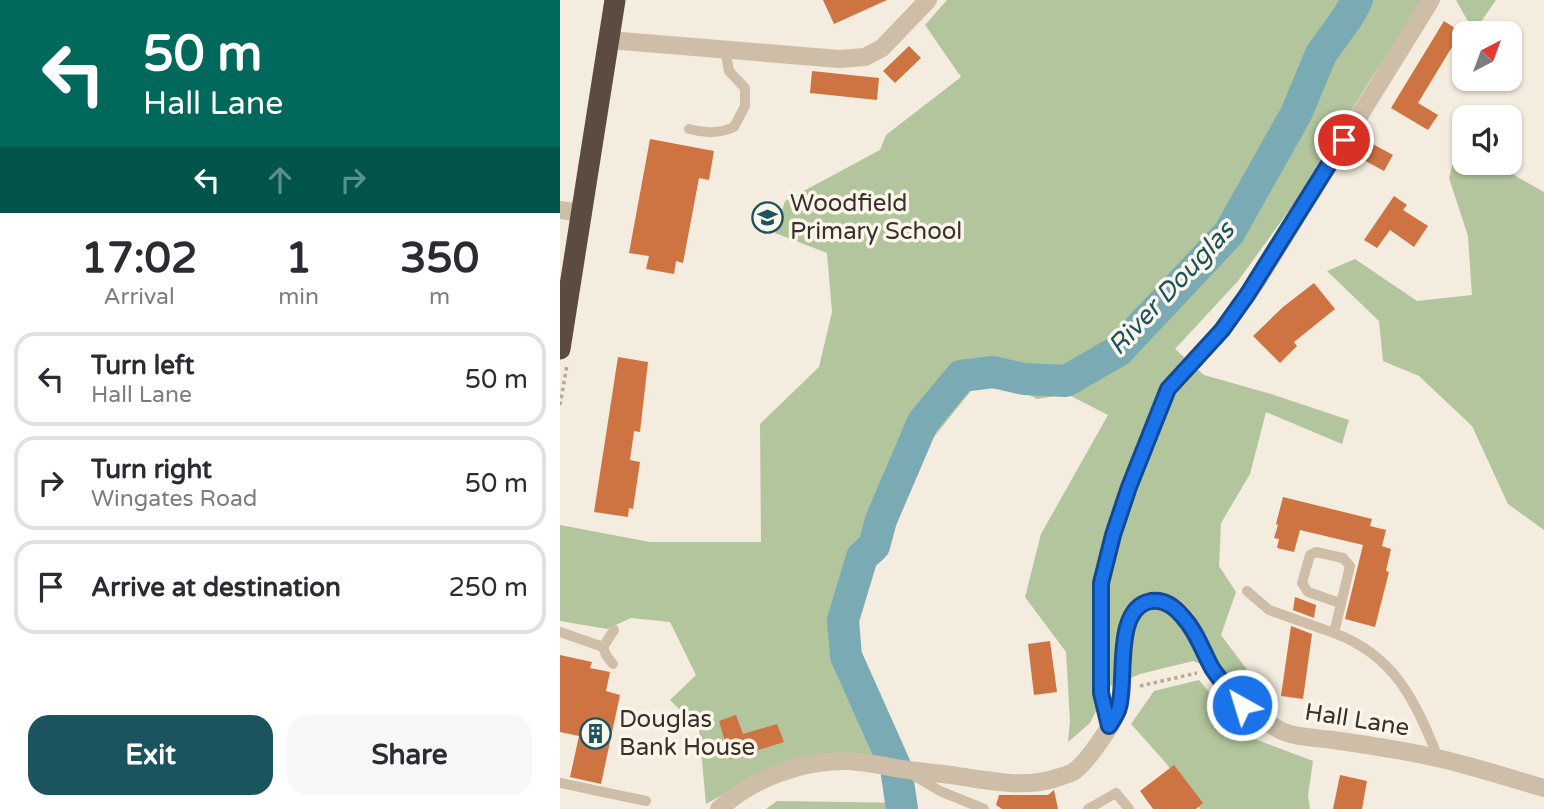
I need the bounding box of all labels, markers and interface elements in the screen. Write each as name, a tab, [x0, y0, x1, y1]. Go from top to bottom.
north arrow	[1452, 21, 1522, 91]
map controls	[1452, 21, 1522, 175]
text: 50 m	[143, 25, 262, 84]
icon: left	[28, 28, 119, 119]
text: Hall Lane	[143, 85, 283, 123]
button: sound	[1452, 105, 1522, 175]
pin	[1314, 110, 1374, 170]
icon: arrive	[1325, 121, 1363, 159]
icon: left	[188, 161, 226, 199]
icon: ahead	[261, 161, 299, 199]
icon: right	[334, 161, 372, 199]
place label: Woodfield Primary School	[790, 189, 962, 246]
school or university icon: Woodfield Primary School	[750, 200, 784, 234]
water label: River Douglas	[1101, 214, 1242, 361]
text: 17:02	[81, 233, 197, 284]
text: 1	[285, 233, 312, 284]
text: 350	[400, 233, 479, 284]
text: Arrival	[104, 283, 175, 311]
text: min	[278, 283, 319, 311]
text: m	[429, 283, 450, 311]
text: Turn left	[91, 350, 194, 381]
icon: left	[32, 360, 70, 398]
text: 50 m	[465, 364, 528, 395]
text: Hall Lane	[91, 381, 192, 409]
text: Turn right	[91, 454, 212, 485]
icon: right	[32, 464, 70, 502]
text: 50 m	[465, 468, 528, 499]
text: Wingates Road	[91, 485, 257, 513]
icon: arrive	[32, 568, 70, 606]
text: Arrive at destination	[91, 572, 341, 603]
text: 250 m	[448, 572, 528, 603]
position arrow	[1205, 668, 1279, 742]
street label: Hall Lane	[1303, 697, 1411, 743]
place label: Douglas Bank House	[619, 705, 755, 762]
button: Exit	[28, 715, 273, 795]
button: Share	[287, 715, 532, 795]
building icon: Douglas Bank House	[579, 716, 613, 750]

